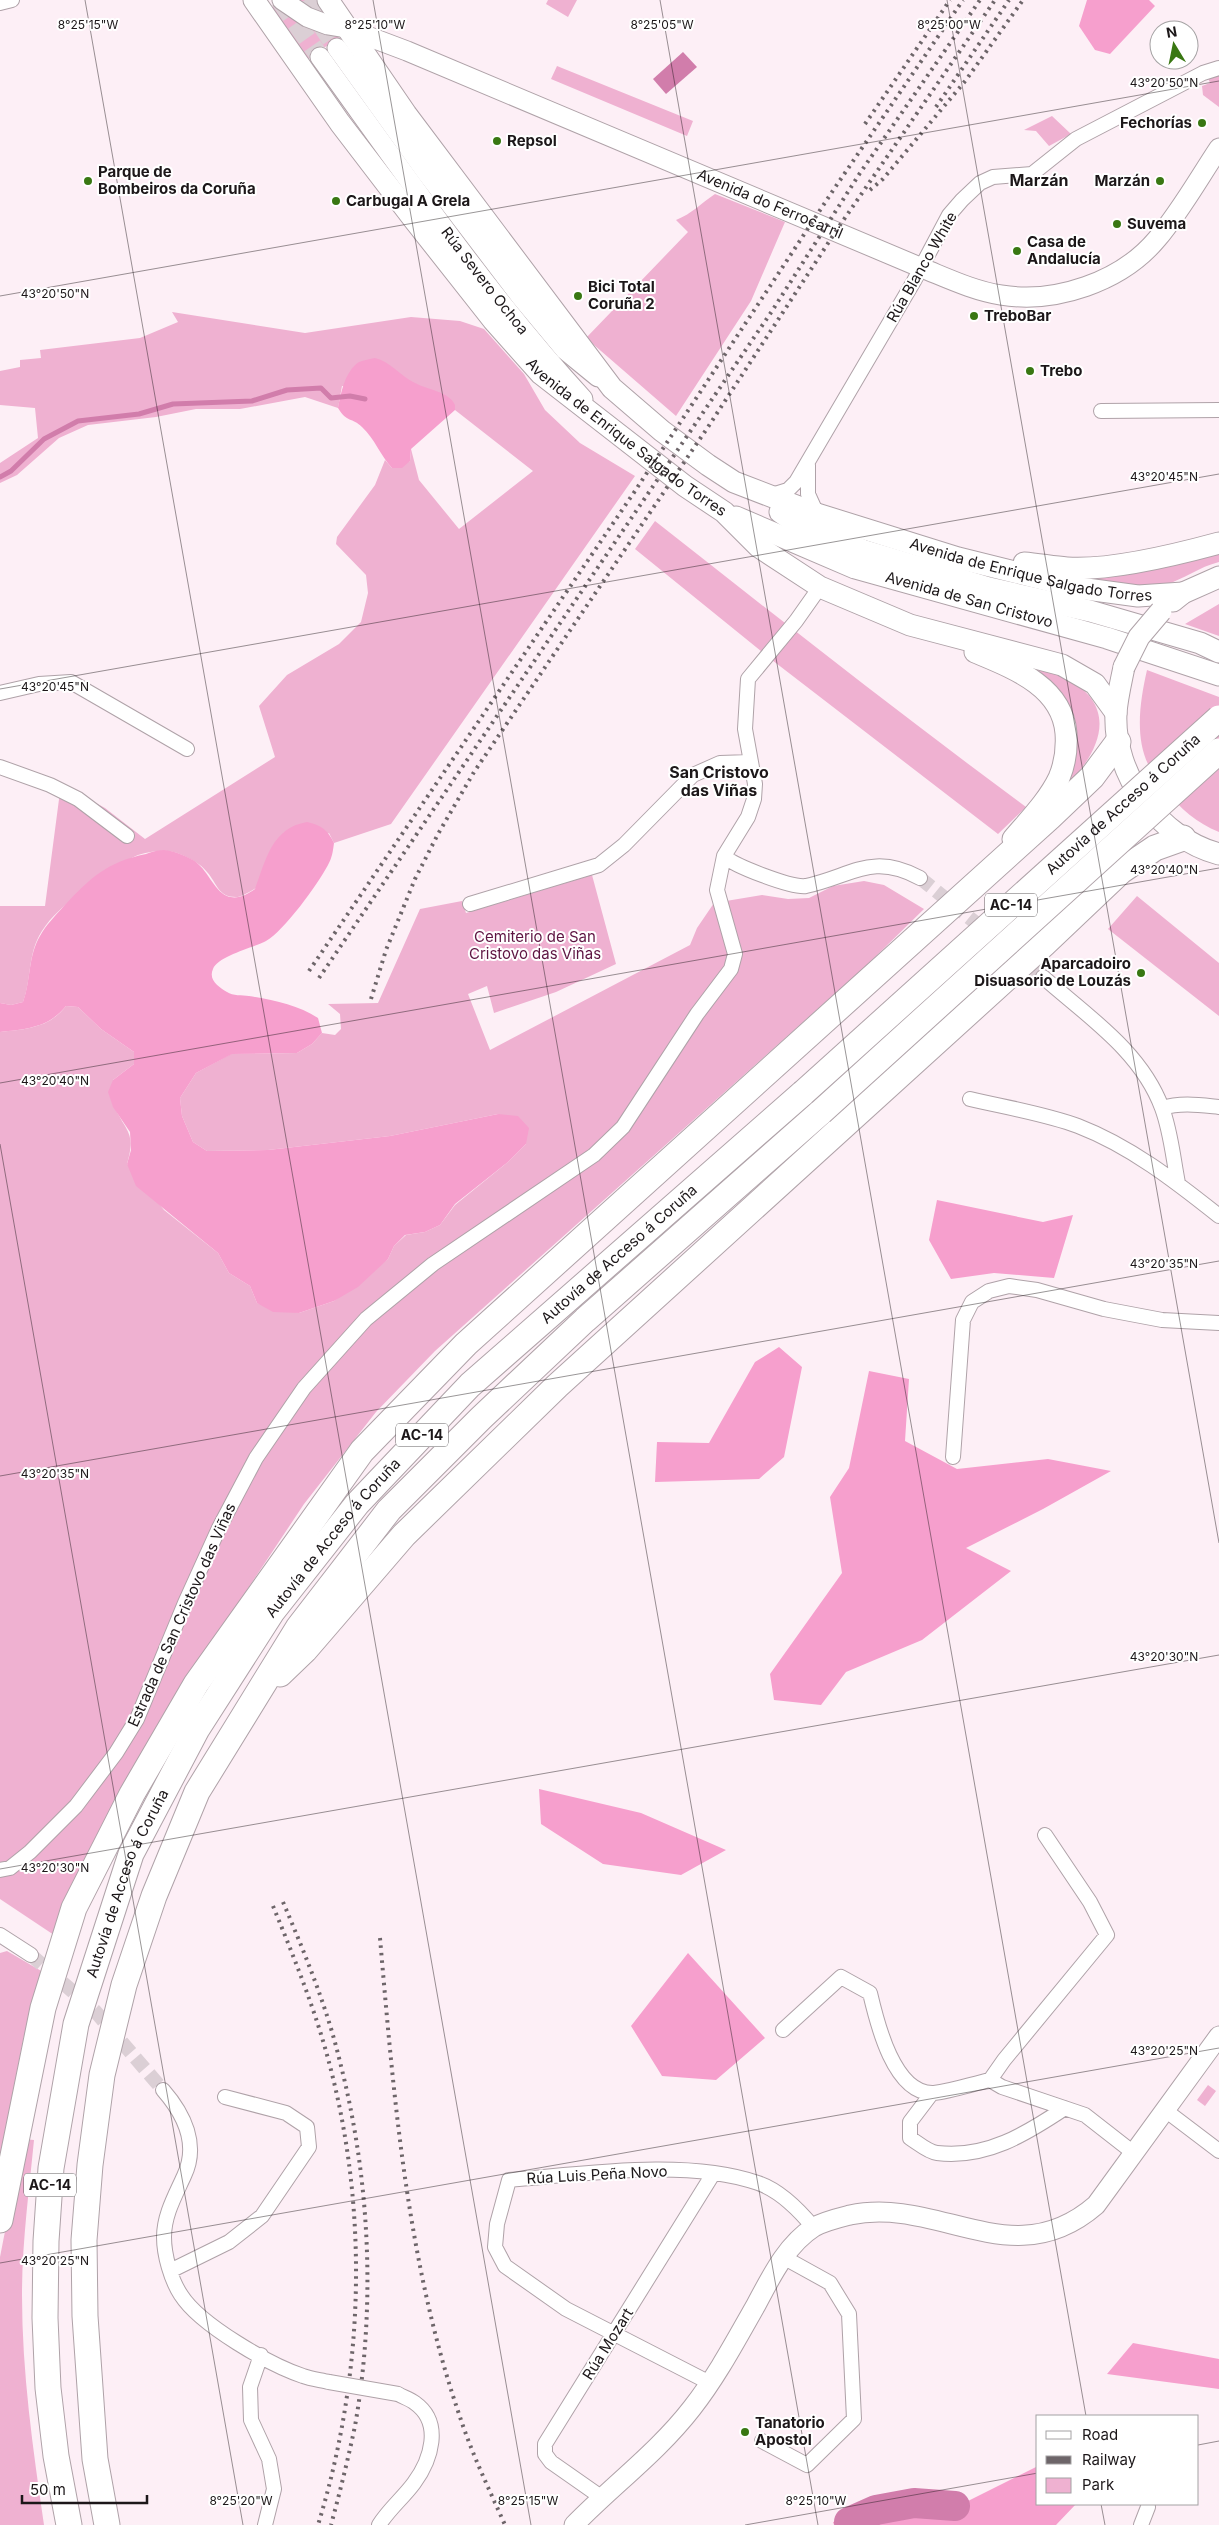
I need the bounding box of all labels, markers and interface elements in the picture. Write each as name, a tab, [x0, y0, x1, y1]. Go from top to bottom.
text: 8°25'15"W	[58, 17, 118, 32]
text: 8°25'10"W	[345, 17, 406, 32]
text: 8°25'05"W	[630, 17, 694, 32]
text: 8°25'00"W	[917, 17, 981, 32]
north arrow	[1149, 20, 1199, 70]
text: N	[1165, 22, 1178, 41]
text: 43°20'50"N	[1130, 75, 1198, 90]
place label: Fechorías	[1120, 113, 1192, 132]
marker: Fechorías	[1196, 117, 1208, 129]
place label: Repsol	[507, 131, 557, 150]
marker: Repsol	[491, 135, 503, 147]
place label: Parque de Bombeiros da Coruña	[98, 162, 256, 198]
street label: Avenida do Ferrocarril	[694, 164, 846, 243]
district label: Marzán	[1009, 170, 1069, 190]
place label: Marzán	[1095, 171, 1150, 190]
marker: Parque de Bombeiros da Coruña	[82, 175, 94, 187]
marker: Marzán	[1154, 175, 1166, 187]
place label: Carbugal A Grela	[346, 191, 470, 210]
marker: Carbugal A Grela	[330, 195, 342, 207]
street label: Rúa Blanco White	[882, 208, 961, 325]
place label: Suvema	[1127, 214, 1186, 233]
marker: Suvema	[1111, 218, 1123, 230]
street label: Rúa Severo Ochoa	[437, 223, 533, 338]
place label: Casa de Andalucía	[1027, 232, 1101, 268]
marker: Casa de Andalucía	[1011, 245, 1023, 257]
place label: Bici Total Coruña 2	[588, 277, 655, 313]
text: 43°20'50"N	[21, 286, 89, 301]
marker: Bici Total Coruña 2	[572, 290, 584, 302]
place label: TreboBar	[984, 306, 1051, 325]
marker: TreboBar	[968, 310, 980, 322]
street label: Avenida de Enrique Salgado Torres	[522, 354, 731, 520]
place label: Trebo	[1040, 361, 1083, 380]
marker: Trebo	[1024, 365, 1036, 377]
text: 43°20'45"N	[1130, 469, 1198, 484]
street label: Avenida de Enrique Salgado Torres	[908, 534, 1153, 605]
street label: Avenida de San Cristovo	[883, 567, 1055, 632]
text: 43°20'45"N	[21, 679, 89, 694]
street label: Autovía de Acceso á Coruña	[1042, 730, 1204, 879]
district label: San Cristovo das Viñas	[669, 762, 769, 800]
text: 43°20'40"N	[1130, 862, 1198, 877]
road number: AC-14	[985, 894, 1037, 916]
park label: Cemiterio de San Cristovo das Viñas	[469, 927, 601, 963]
place label: Aparcadoiro Disuasorio de Louzás	[974, 954, 1131, 990]
marker: Aparcadoiro Disuasorio de Louzás	[1135, 967, 1147, 979]
text: 43°20'40"N	[21, 1073, 89, 1088]
street label: Autovía de Acceso á Coruña	[537, 1180, 701, 1327]
text: 43°20'35"N	[1130, 1256, 1198, 1271]
road number: AC-14	[396, 1424, 448, 1446]
street label: Autovía de Acceso á Coruña	[261, 1454, 404, 1621]
text: 43°20'35"N	[21, 1466, 89, 1481]
street label: Estrada de San Cristovo das Viñas	[123, 1500, 240, 1730]
text: 43°20'30"N	[1130, 1649, 1198, 1664]
street label: Autovía de Acceso á Coruña	[82, 1786, 173, 1980]
text: 43°20'30"N	[21, 1860, 89, 1875]
text: 43°20'25"N	[1130, 2043, 1198, 2058]
street label: Rúa Luis Peña Novo	[526, 2161, 668, 2188]
road number: AC-14	[24, 2174, 76, 2196]
text: 43°20'25"N	[21, 2253, 89, 2268]
street label: Rúa Mozart	[578, 2304, 637, 2383]
place label: Tanatorio Apostol	[755, 2413, 825, 2449]
legend	[1036, 2415, 1199, 2505]
text: Road	[1082, 2425, 1118, 2444]
marker: Tanatorio Apostol	[739, 2426, 751, 2438]
text: Railway	[1082, 2450, 1137, 2469]
scale bar	[22, 2472, 148, 2504]
text: Park	[1082, 2475, 1115, 2494]
text: 50 m	[30, 2480, 66, 2499]
text: 8°25'20"W	[209, 2493, 273, 2508]
text: 8°25'15"W	[498, 2493, 558, 2508]
text: 8°25'10"W	[786, 2493, 847, 2508]

